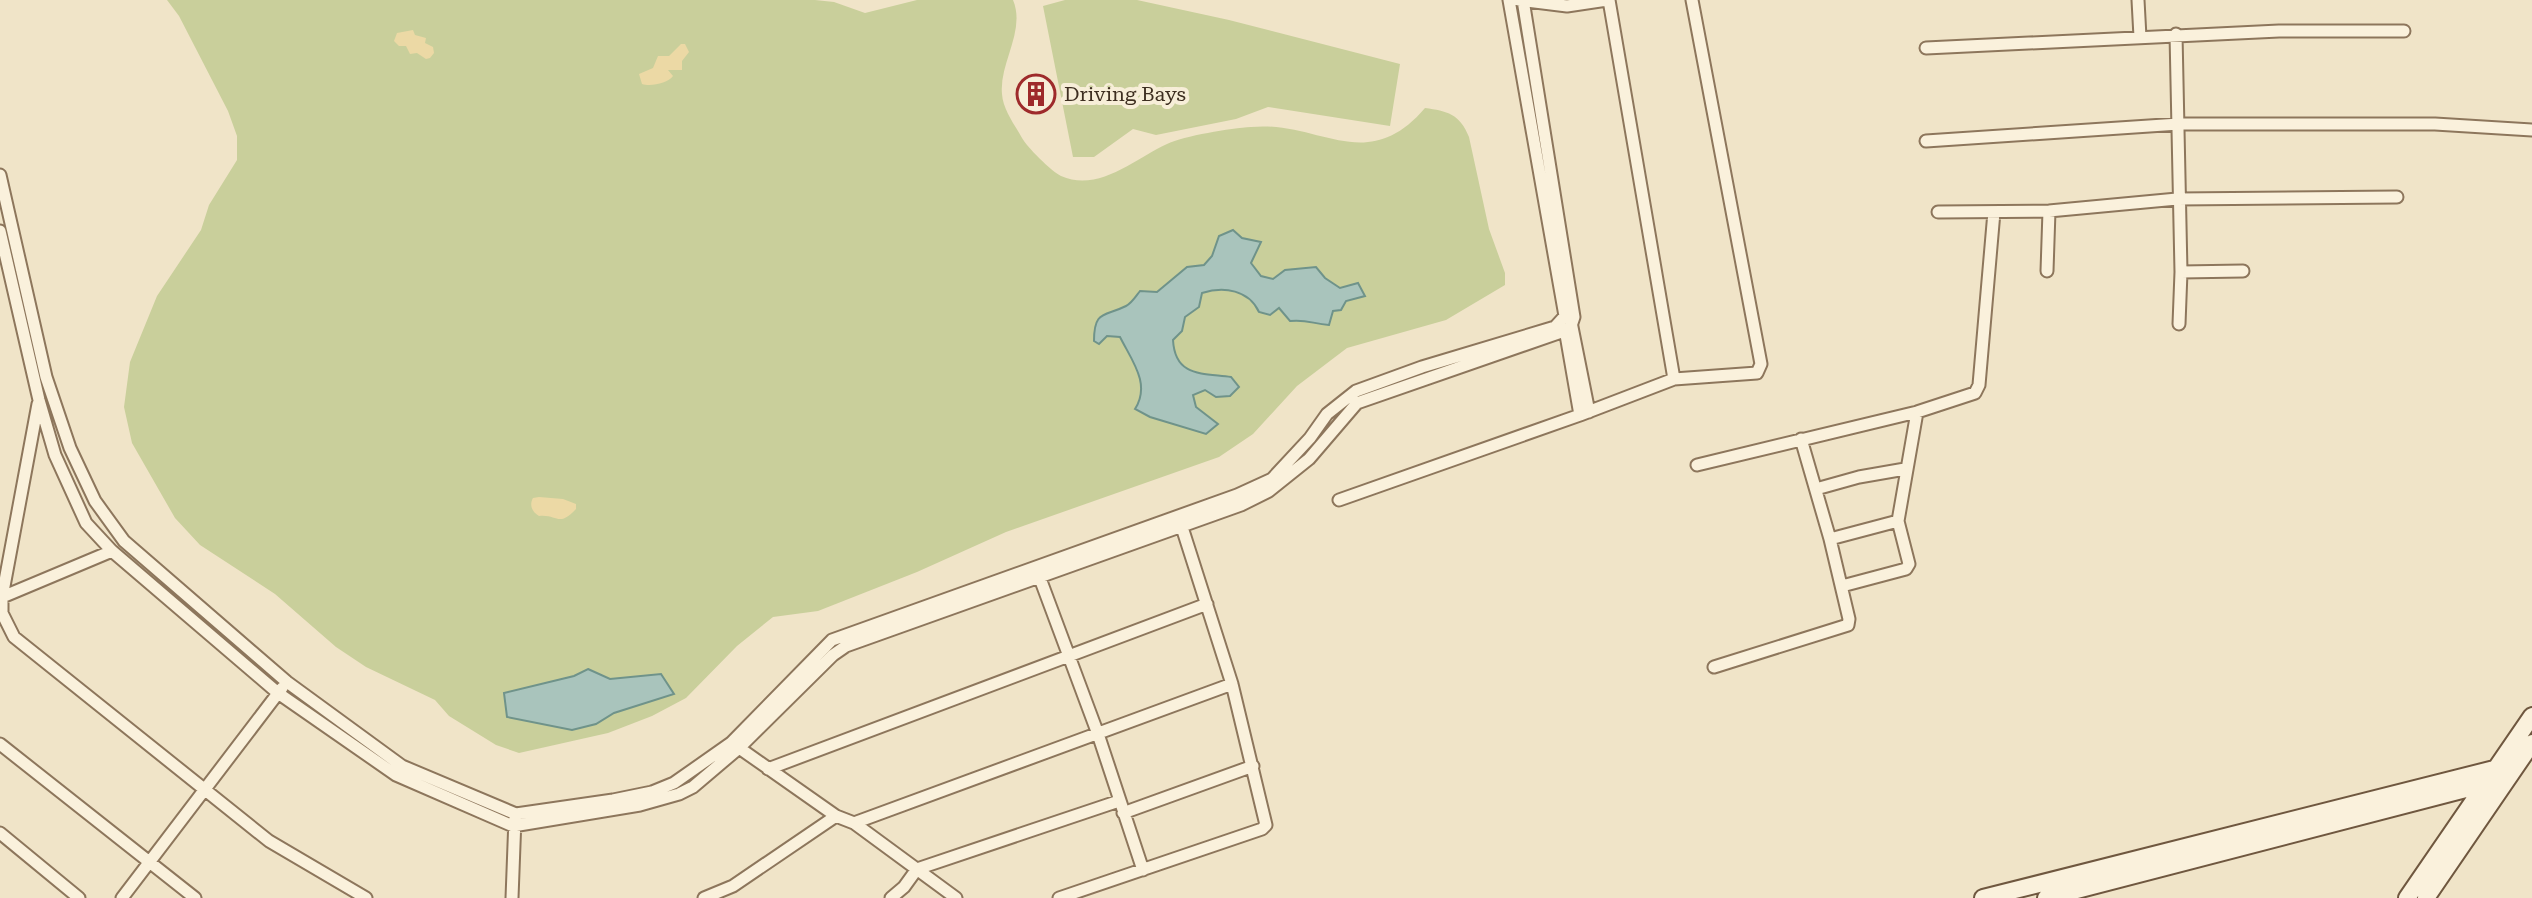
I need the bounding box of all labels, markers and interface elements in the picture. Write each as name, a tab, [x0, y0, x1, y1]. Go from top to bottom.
building icon: Driving Bays	[1015, 73, 1057, 115]
place label: Driving Bays	[1064, 82, 1186, 106]

